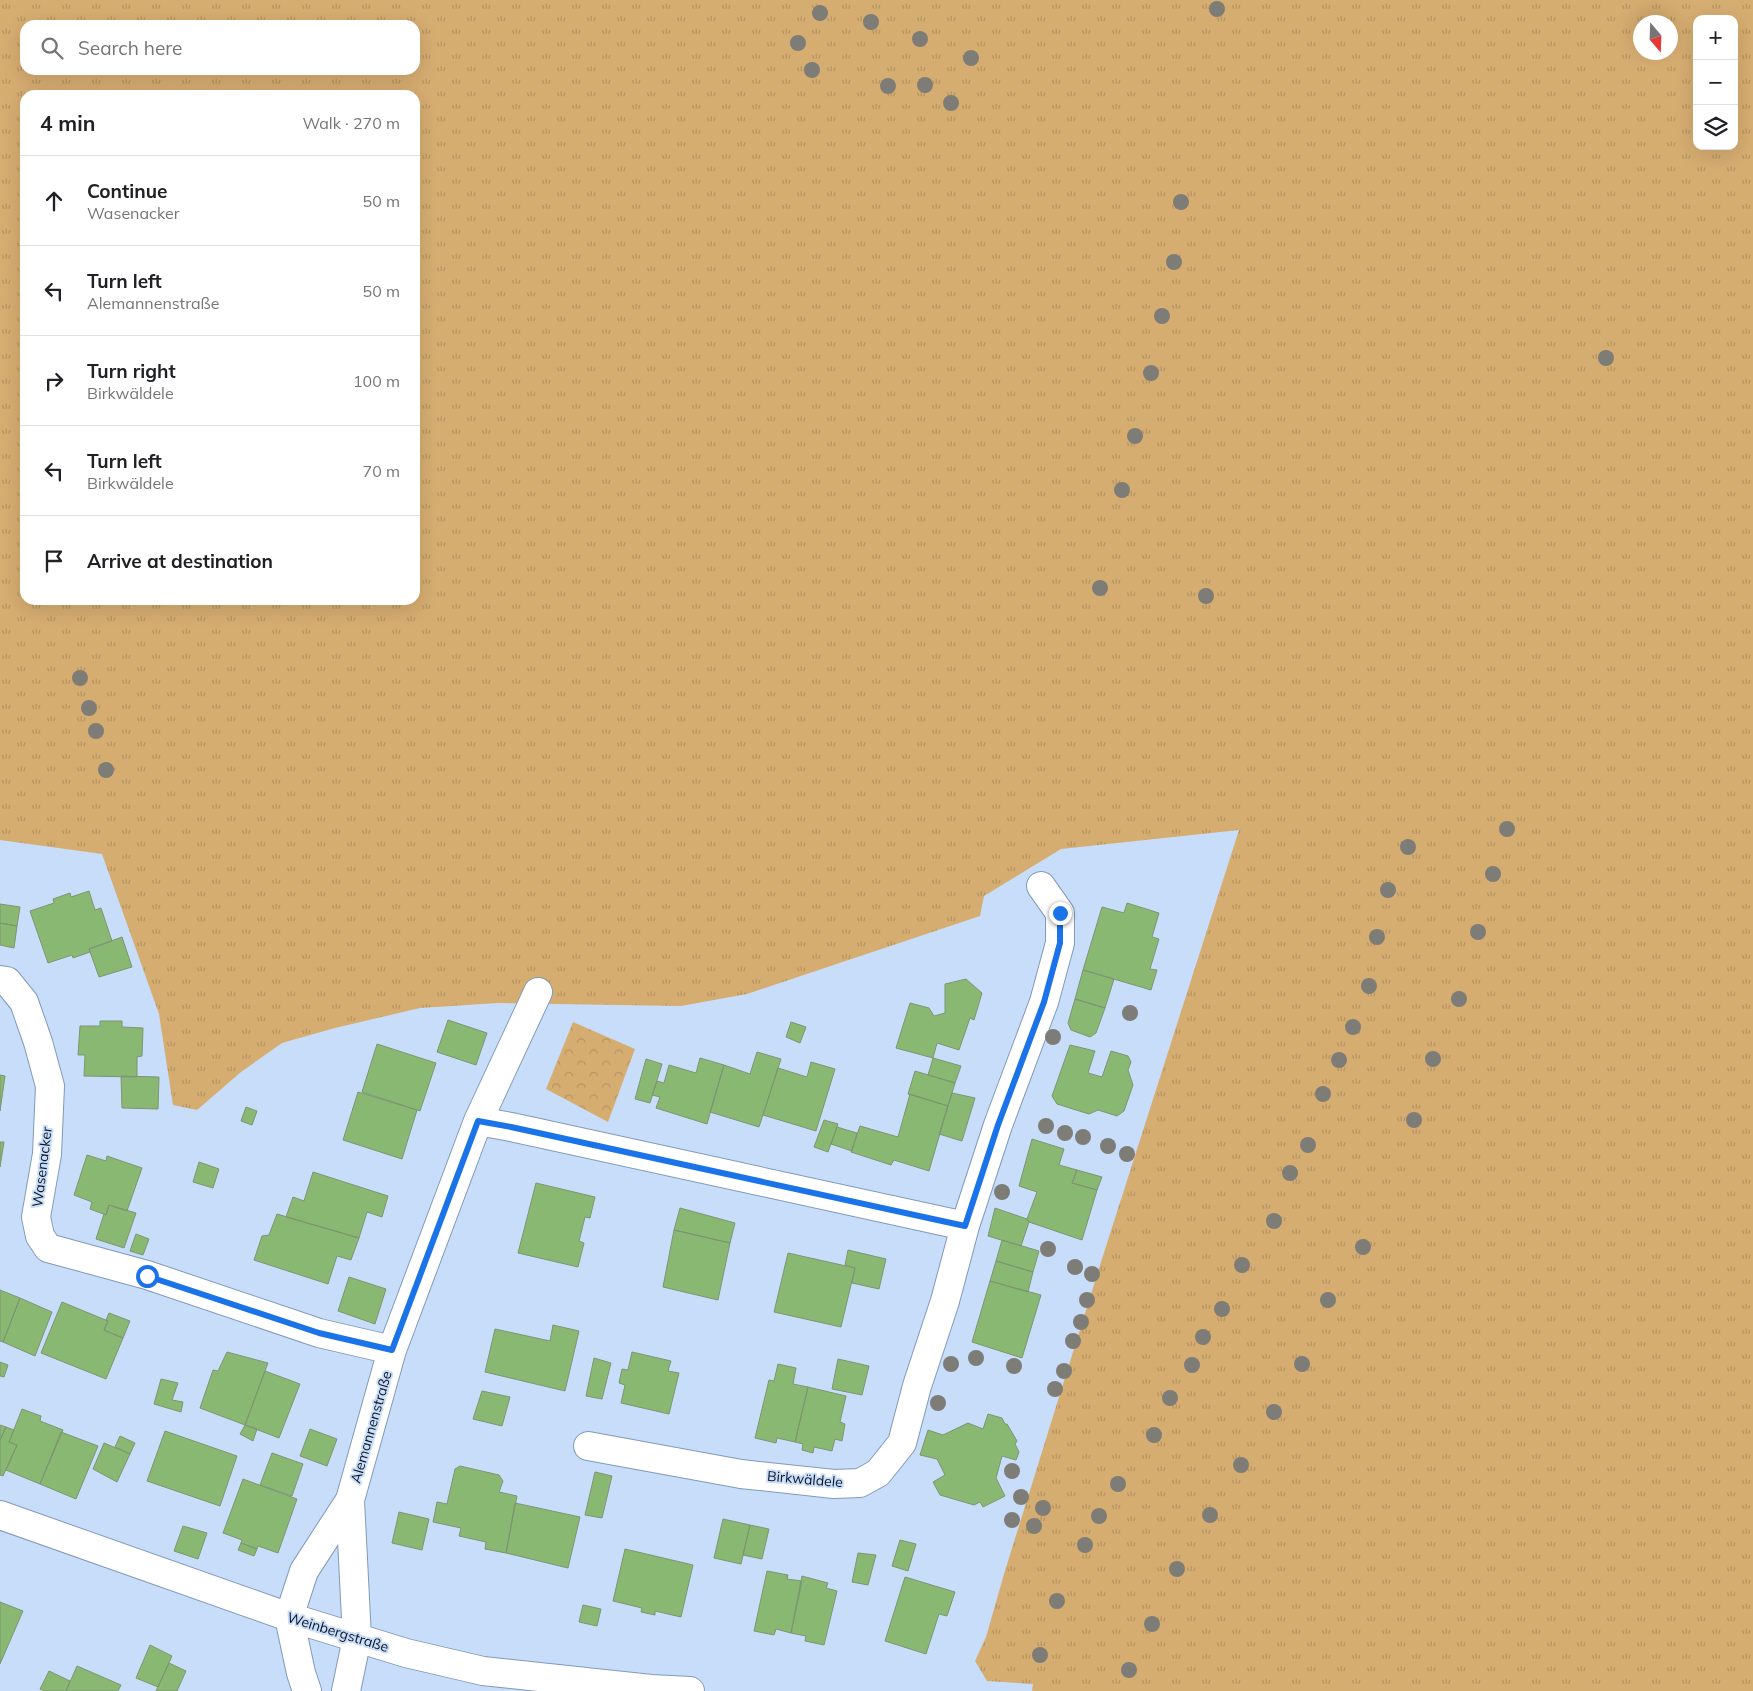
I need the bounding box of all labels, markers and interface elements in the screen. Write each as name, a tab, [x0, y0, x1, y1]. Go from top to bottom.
north arrow	[1633, 15, 1678, 60]
map controls	[1693, 15, 1738, 150]
button: +	[1693, 15, 1738, 60]
search box	[20, 20, 420, 75]
icon: search	[38, 34, 66, 62]
text: Search here	[78, 36, 182, 60]
button: −	[1693, 60, 1738, 105]
button: layers	[1693, 105, 1738, 150]
text: 4 min	[40, 110, 95, 136]
text: Walk · 270 m	[302, 113, 400, 133]
text: Continue	[87, 179, 167, 203]
icon: ahead	[40, 187, 68, 215]
text: 50 m	[363, 191, 400, 211]
text: Wasenacker	[87, 203, 180, 223]
text: Turn left	[87, 269, 162, 293]
icon: left	[40, 277, 68, 305]
text: 50 m	[363, 281, 400, 301]
text: Alemannenstraße	[87, 293, 219, 313]
text: Turn right	[87, 359, 176, 383]
icon: right	[40, 367, 68, 395]
text: 100 m	[353, 371, 400, 391]
text: Birkwäldele	[87, 383, 174, 403]
text: Turn left	[87, 449, 162, 473]
icon: left	[40, 457, 68, 485]
text: 70 m	[363, 461, 400, 481]
text: Birkwäldele	[87, 473, 174, 493]
icon: arrive	[40, 547, 68, 575]
text: Arrive at destination	[87, 549, 273, 573]
route end	[1049, 902, 1072, 925]
street label: Wasenacker	[28, 1125, 56, 1208]
route start	[136, 1265, 159, 1288]
street label: Alemannenstraße	[346, 1369, 396, 1485]
street label: Birkwäldele	[766, 1467, 844, 1491]
street label: Weinbergstraße	[285, 1608, 391, 1656]

